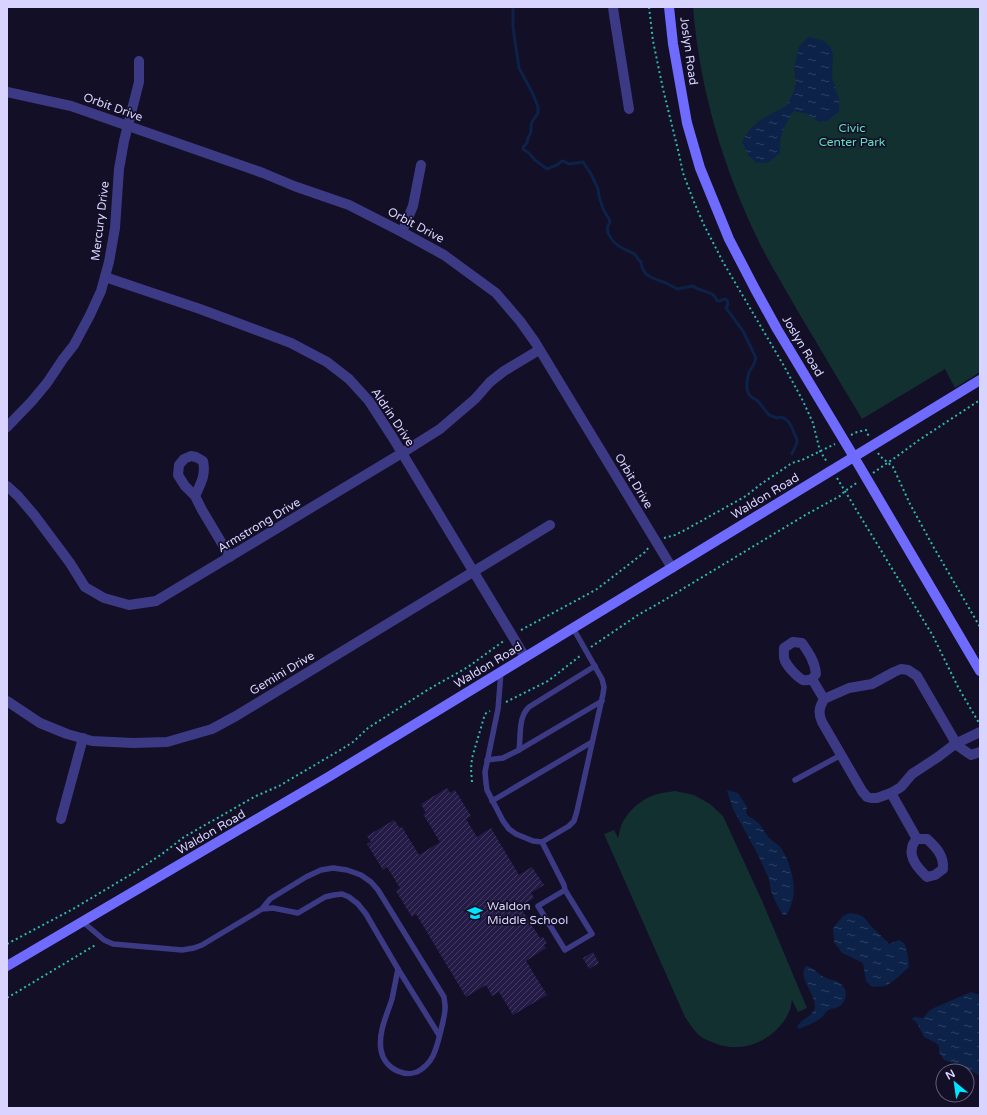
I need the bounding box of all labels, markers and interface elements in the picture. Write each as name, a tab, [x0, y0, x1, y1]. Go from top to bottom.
street label: Joslyn Road	[677, 16, 701, 86]
street label: Orbit Drive	[81, 90, 145, 124]
park label: Civic Center Park	[819, 121, 886, 149]
street label: Mercury Drive	[88, 180, 112, 262]
street label: Orbit Drive	[385, 204, 447, 246]
street label: Joslyn Road	[779, 313, 827, 379]
street label: Aldrin Drive	[368, 385, 418, 449]
street label: Orbit Drive	[612, 451, 656, 511]
street label: Waldon Road	[728, 470, 802, 522]
street label: Armstrong Drive	[215, 495, 303, 555]
street label: Waldon Road	[451, 639, 525, 691]
street label: Gemini Drive	[247, 648, 317, 698]
street label: Waldon Road	[174, 807, 248, 857]
place label: Waldon Middle School	[487, 899, 568, 927]
school or university icon: Waldon Middle School	[466, 904, 484, 922]
north arrow	[935, 1063, 975, 1103]
text: N	[943, 1067, 957, 1083]

